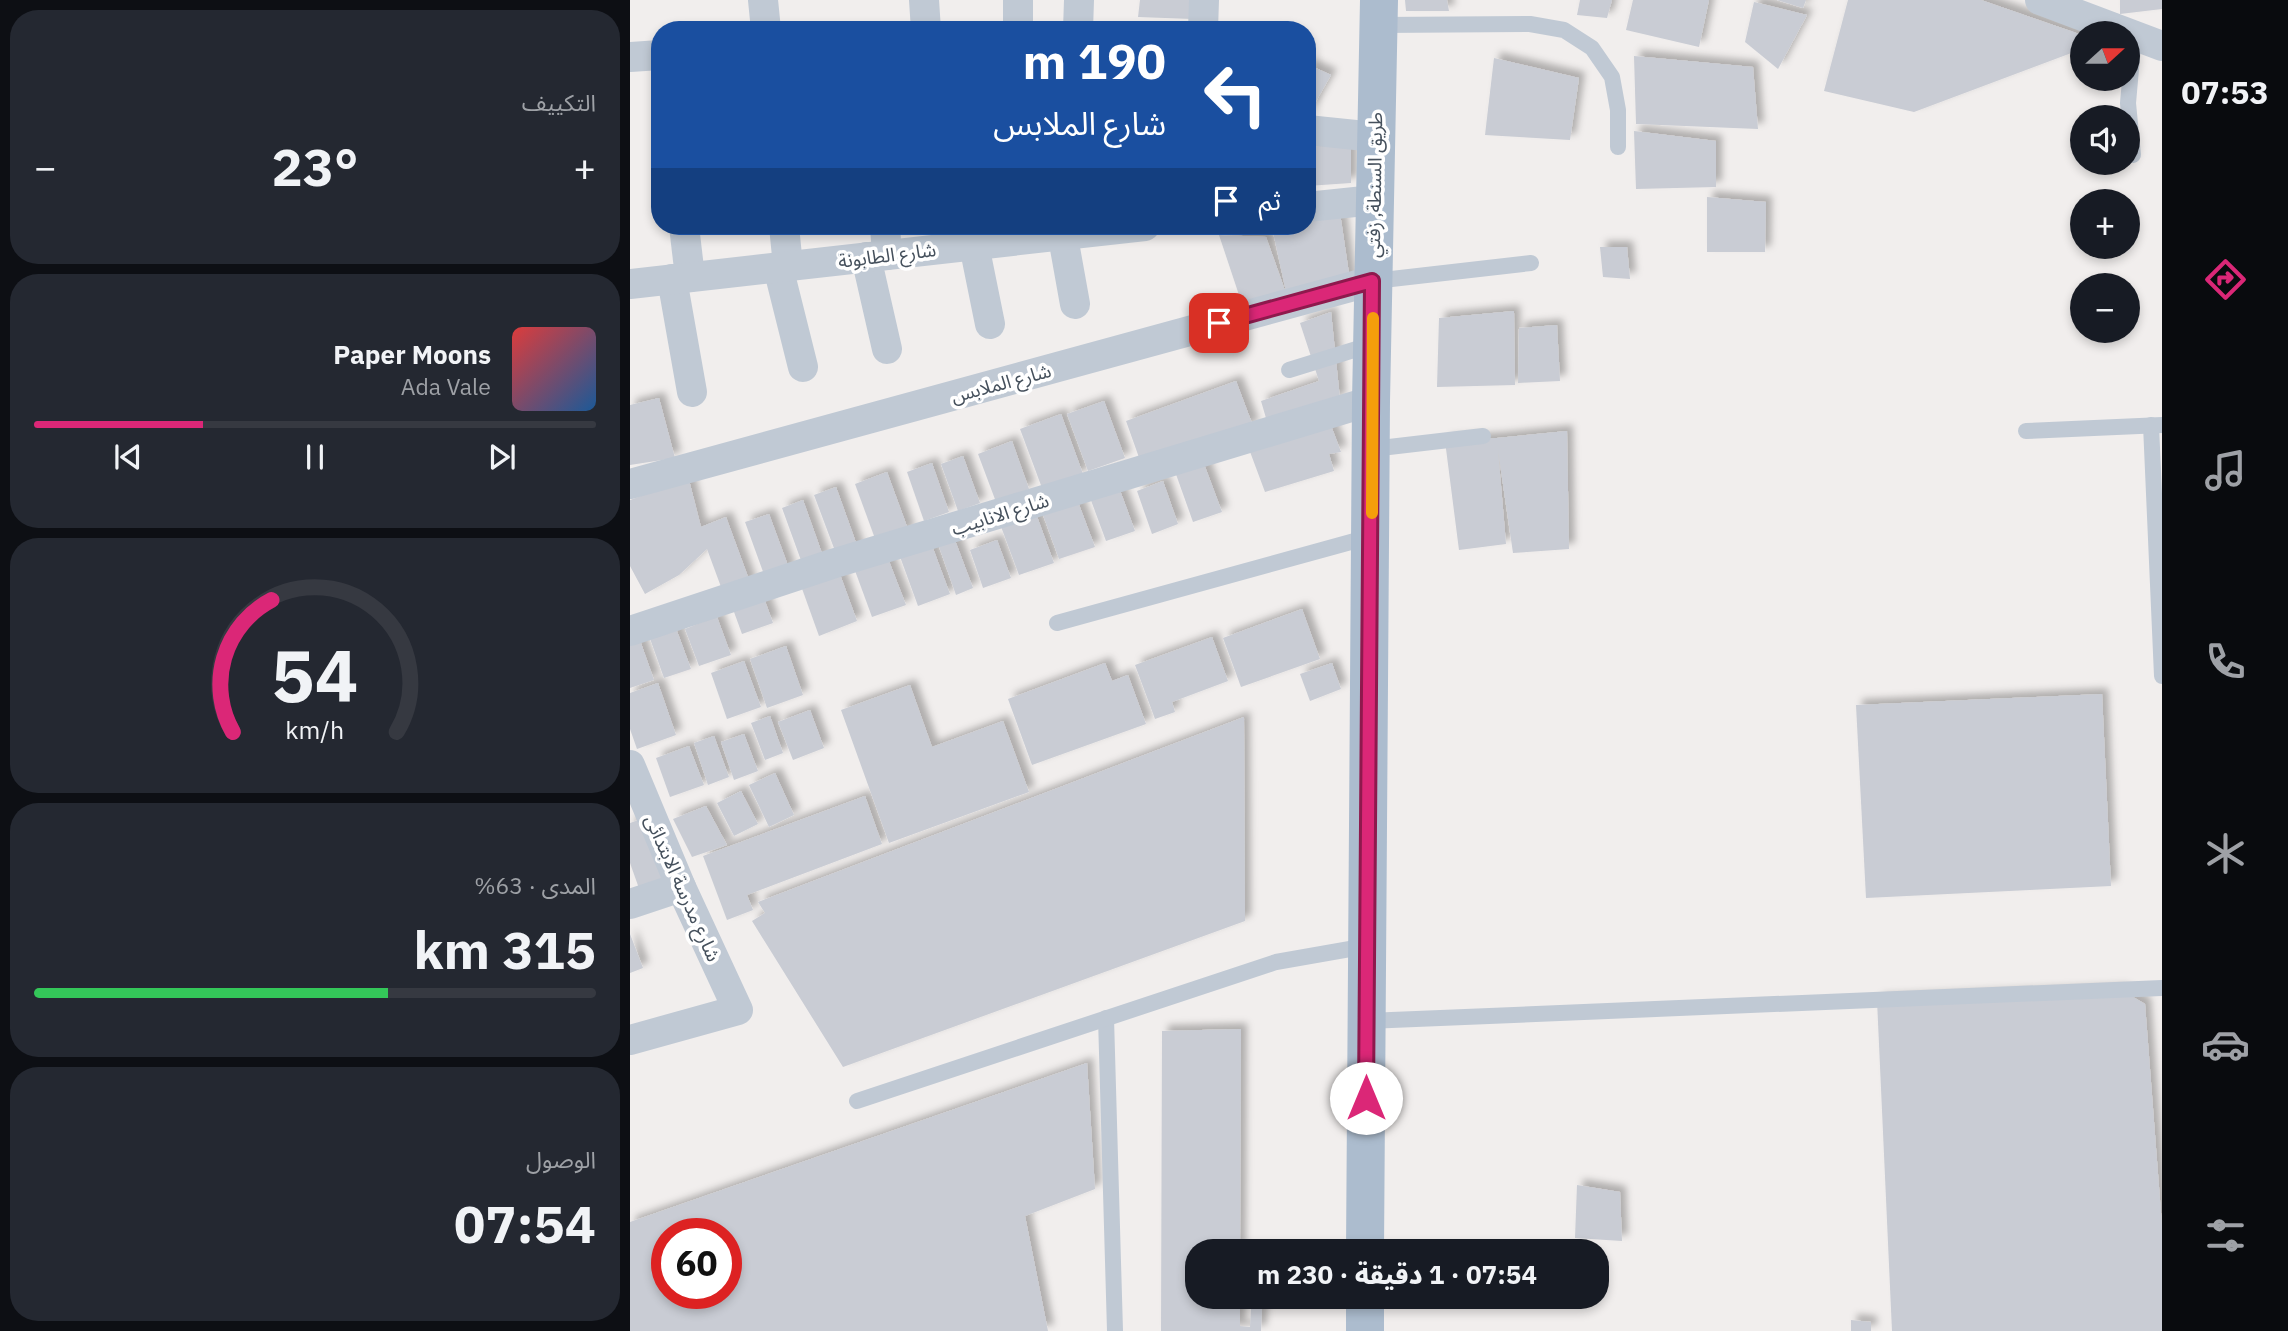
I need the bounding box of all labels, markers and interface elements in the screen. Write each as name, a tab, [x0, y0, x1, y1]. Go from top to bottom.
north arrow	[2070, 21, 2140, 91]
map controls	[2070, 21, 2140, 343]
text: 190 m	[1022, 29, 1166, 92]
icon: left	[1190, 49, 1281, 140]
text: 07:53	[2181, 71, 2269, 113]
text: التكييف	[522, 87, 596, 117]
text: شارع الملابس	[993, 102, 1166, 144]
button: sound	[2070, 105, 2140, 175]
street label: طريق السنطة, زفتي	[1361, 112, 1391, 258]
text: 23°	[272, 133, 358, 200]
text: −	[34, 142, 57, 191]
text: +	[573, 142, 596, 191]
icon: arrive	[1207, 182, 1245, 220]
text: ثم	[1259, 183, 1281, 217]
button: +	[2070, 189, 2140, 259]
street label: شارع الطابونة	[837, 237, 938, 275]
icon: directions	[2201, 255, 2250, 304]
button: −	[2070, 273, 2140, 343]
pin	[1189, 293, 1249, 353]
icon: arrive	[1200, 304, 1238, 342]
text: Paper Moons	[333, 337, 491, 371]
street label: شارع الملابس	[948, 358, 1054, 410]
text: Ada Vale	[401, 371, 491, 401]
icon: previous	[109, 438, 147, 476]
icon: pause	[296, 438, 334, 476]
icon: next	[483, 438, 521, 476]
icon: music	[2201, 446, 2250, 495]
street label: شارع الانابيب	[948, 488, 1052, 542]
text: 54	[271, 627, 359, 722]
icon: phone	[2201, 637, 2250, 686]
text: km/h	[286, 712, 344, 745]
street label: شارع مدرسة الابتدائى	[638, 811, 726, 966]
icon: climate	[2201, 829, 2250, 878]
text: المدى · 63%	[474, 870, 596, 900]
text: 315 km	[414, 916, 596, 983]
icon: car	[2201, 1020, 2250, 1069]
position arrow	[1329, 1061, 1403, 1135]
text: الوصول	[526, 1144, 596, 1174]
text: 07:54	[454, 1190, 596, 1257]
icon: filters	[2201, 1211, 2250, 1260]
speed limit sign: 60	[651, 1218, 742, 1309]
text: 07:54 · 1 دقيقة · 230 m	[1257, 1257, 1537, 1291]

